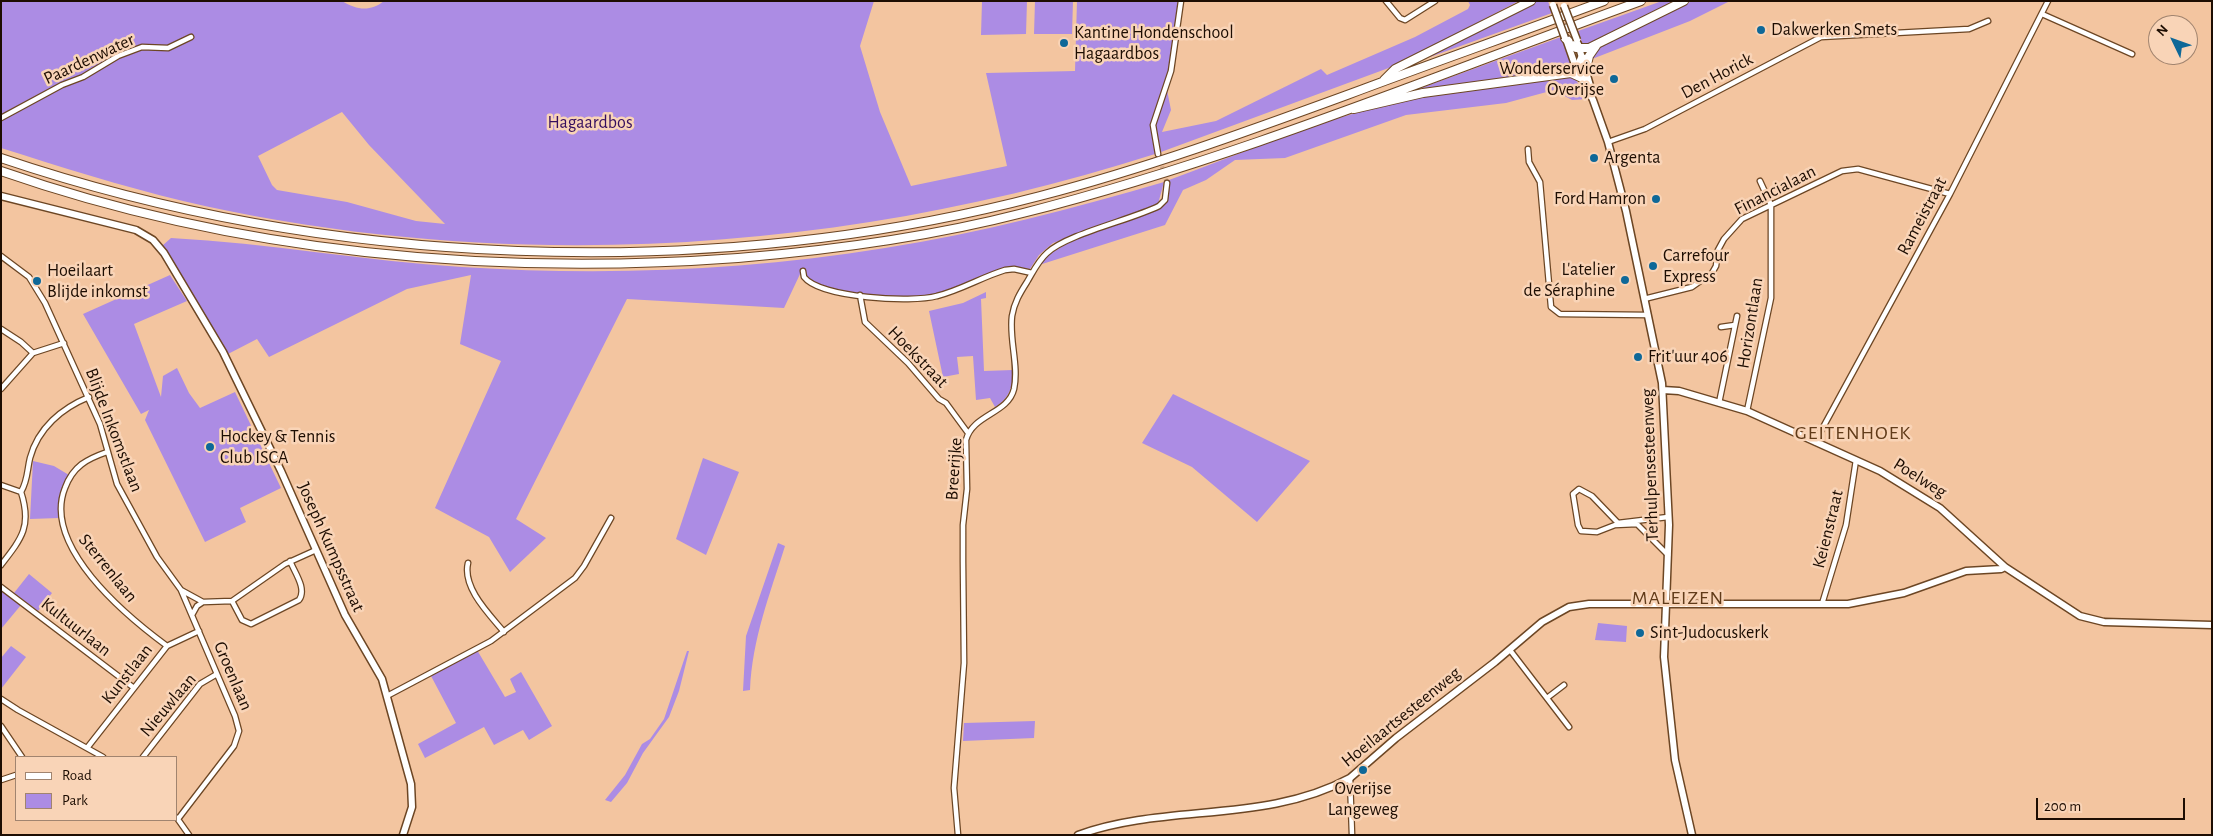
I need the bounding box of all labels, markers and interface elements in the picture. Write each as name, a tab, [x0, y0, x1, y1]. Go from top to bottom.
north arrow	[2148, 15, 2198, 65]
place label: Dakwerken Smets	[1771, 19, 1897, 41]
place label: Kantine Hondenschool Hagaardbos	[1074, 22, 1234, 64]
text: N	[2154, 22, 2171, 39]
marker: Dakwerken Smets	[1755, 24, 1767, 36]
street label: Paardenwater	[40, 29, 138, 89]
marker: Kantine Hondenschool Hagaardbos	[1058, 37, 1070, 49]
street label: Den Horick	[1677, 48, 1757, 104]
place label: Wonderservice Overijse	[1499, 58, 1604, 100]
marker: Wonderservice Overijse	[1608, 73, 1620, 85]
park label: Hagaardbos	[547, 112, 633, 134]
place label: Argenta	[1604, 147, 1660, 169]
marker: Argenta	[1588, 152, 1600, 164]
street label: Financialaan	[1731, 160, 1819, 220]
street label: Rameistraat	[1892, 173, 1952, 259]
place label: Ford Hamron	[1554, 188, 1646, 210]
marker: Ford Hamron	[1650, 193, 1662, 205]
place label: Carrefour Express	[1663, 245, 1729, 288]
place label: L'atelier de Séraphine	[1524, 259, 1615, 302]
place label: Hoeilaart Blijde inkomst	[47, 260, 148, 302]
marker: Carrefour Express	[1647, 260, 1659, 272]
marker: L'atelier de Séraphine	[1619, 274, 1631, 286]
marker: Hoeilaart Blijde inkomst	[31, 275, 43, 287]
street label: Horizontlaan	[1732, 276, 1768, 370]
street label: Hoekstraat	[883, 322, 953, 392]
place label: Frit'uur 406	[1648, 346, 1728, 368]
marker: Frit'uur 406	[1632, 351, 1644, 363]
street label: Blijde Inkomstlaan	[80, 365, 148, 495]
street label: Terhulpensesteenweg	[1637, 388, 1663, 542]
district label: GEITENHOEK	[1794, 421, 1912, 445]
place label: Hockey & Tennis Club ISCA	[220, 426, 335, 468]
street label: Breerijke	[941, 437, 967, 501]
marker: Hockey & Tennis Club ISCA	[204, 441, 216, 453]
street label: Poelweg	[1889, 453, 1951, 503]
street label: Joseph Kumpsstraat	[293, 479, 369, 615]
street label: Keienstraat	[1808, 488, 1848, 570]
street label: Sterrenlaan	[74, 529, 142, 607]
district label: MALEIZEN	[1631, 586, 1725, 610]
street label: Kultuurlaan	[37, 593, 115, 661]
place label: Sint-Judocuskerk	[1650, 622, 1768, 644]
marker: Sint-Judocuskerk	[1634, 627, 1646, 639]
street label: Groenlaan	[209, 638, 257, 714]
street label: Kunstlaan	[97, 640, 157, 708]
street label: Hoeilaartsesteenweg	[1337, 662, 1465, 772]
street label: Nieuwlaan	[135, 669, 201, 741]
legend	[15, 756, 178, 821]
marker: Overijse Langeweg	[1357, 764, 1369, 776]
text: Road	[62, 768, 92, 783]
place label: Overijse Langeweg	[1328, 778, 1398, 821]
scale bar	[2038, 788, 2187, 820]
text: Park	[62, 793, 88, 808]
text: 200 m	[2044, 799, 2081, 814]

